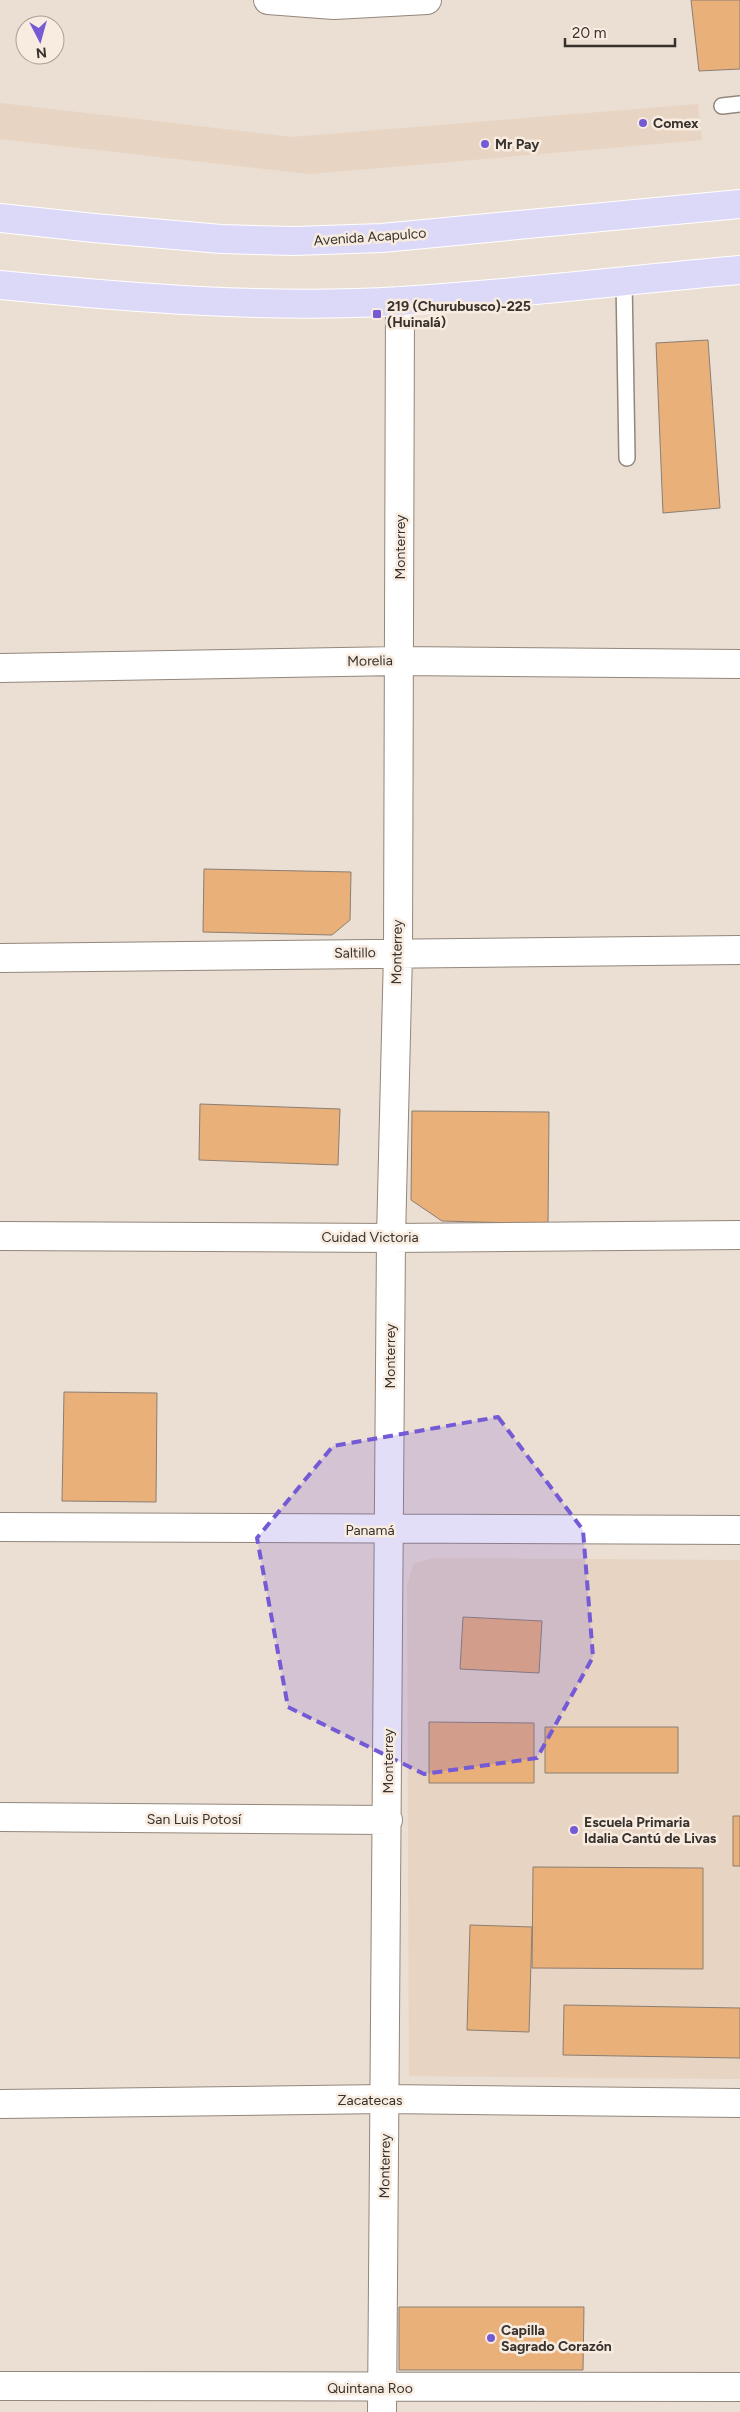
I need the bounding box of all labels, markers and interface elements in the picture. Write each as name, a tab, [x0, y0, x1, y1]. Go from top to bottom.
north arrow	[15, 15, 65, 65]
scale bar	[565, 15, 675, 47]
text: 20 m	[572, 24, 606, 42]
text: N	[35, 43, 48, 61]
place label: Comex	[653, 115, 699, 132]
marker: Comex	[637, 117, 649, 129]
place label: Mr Pay	[495, 136, 540, 153]
marker: Mr Pay	[479, 138, 491, 150]
street label: Avenida Acapulco	[313, 225, 427, 249]
place label: 219 (Churubusco)-225 (Huinalá)	[387, 298, 531, 331]
marker: 219 (Churubusco)-225 (Huinalá)	[371, 308, 383, 320]
street label: Monterrey	[392, 514, 409, 579]
street label: Morelia	[347, 652, 393, 670]
street label: Monterrey	[388, 919, 406, 985]
street label: Saltillo	[334, 944, 376, 962]
street label: Cuidad Victoria	[321, 1229, 419, 1246]
street label: Monterrey	[382, 1323, 399, 1388]
street label: Panamá	[345, 1522, 395, 1539]
street label: Monterrey	[380, 1728, 397, 1793]
street label: San Luis Potosí	[147, 1811, 242, 1828]
place label: Escuela Primaria Idalia Cantú de Livas	[584, 1814, 717, 1847]
marker: Escuela Primaria Idalia Cantú de Livas	[568, 1824, 580, 1836]
street label: Zacatecas	[338, 2092, 402, 2109]
street label: Monterrey	[376, 2133, 394, 2199]
place label: Capilla Sagrado Corazón	[501, 2322, 612, 2355]
marker: Capilla Sagrado Corazón	[485, 2332, 497, 2344]
street label: Quintana Roo	[327, 2380, 413, 2397]

